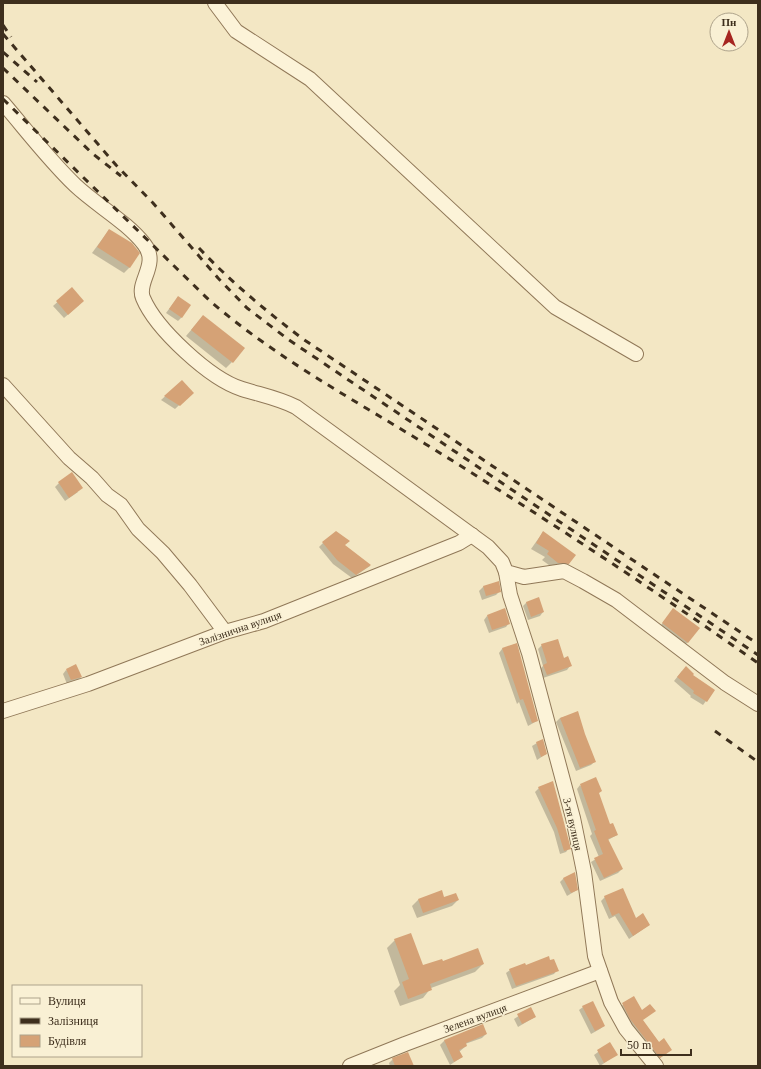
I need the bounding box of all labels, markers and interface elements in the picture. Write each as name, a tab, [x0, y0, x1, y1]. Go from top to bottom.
north arrow	[709, 12, 749, 52]
text: Пн	[722, 16, 737, 28]
street label: Залізнична вулиця	[197, 608, 283, 648]
street label: 3-тя вулиця	[561, 796, 585, 852]
legend	[12, 985, 142, 1057]
text: Вулиця	[48, 994, 86, 1008]
street label: Зелена вулиця	[442, 1001, 508, 1035]
text: Залізниця	[48, 1014, 99, 1028]
scale bar	[621, 1031, 691, 1057]
text: Будівля	[48, 1034, 87, 1048]
text: 50 m	[627, 1038, 652, 1052]

